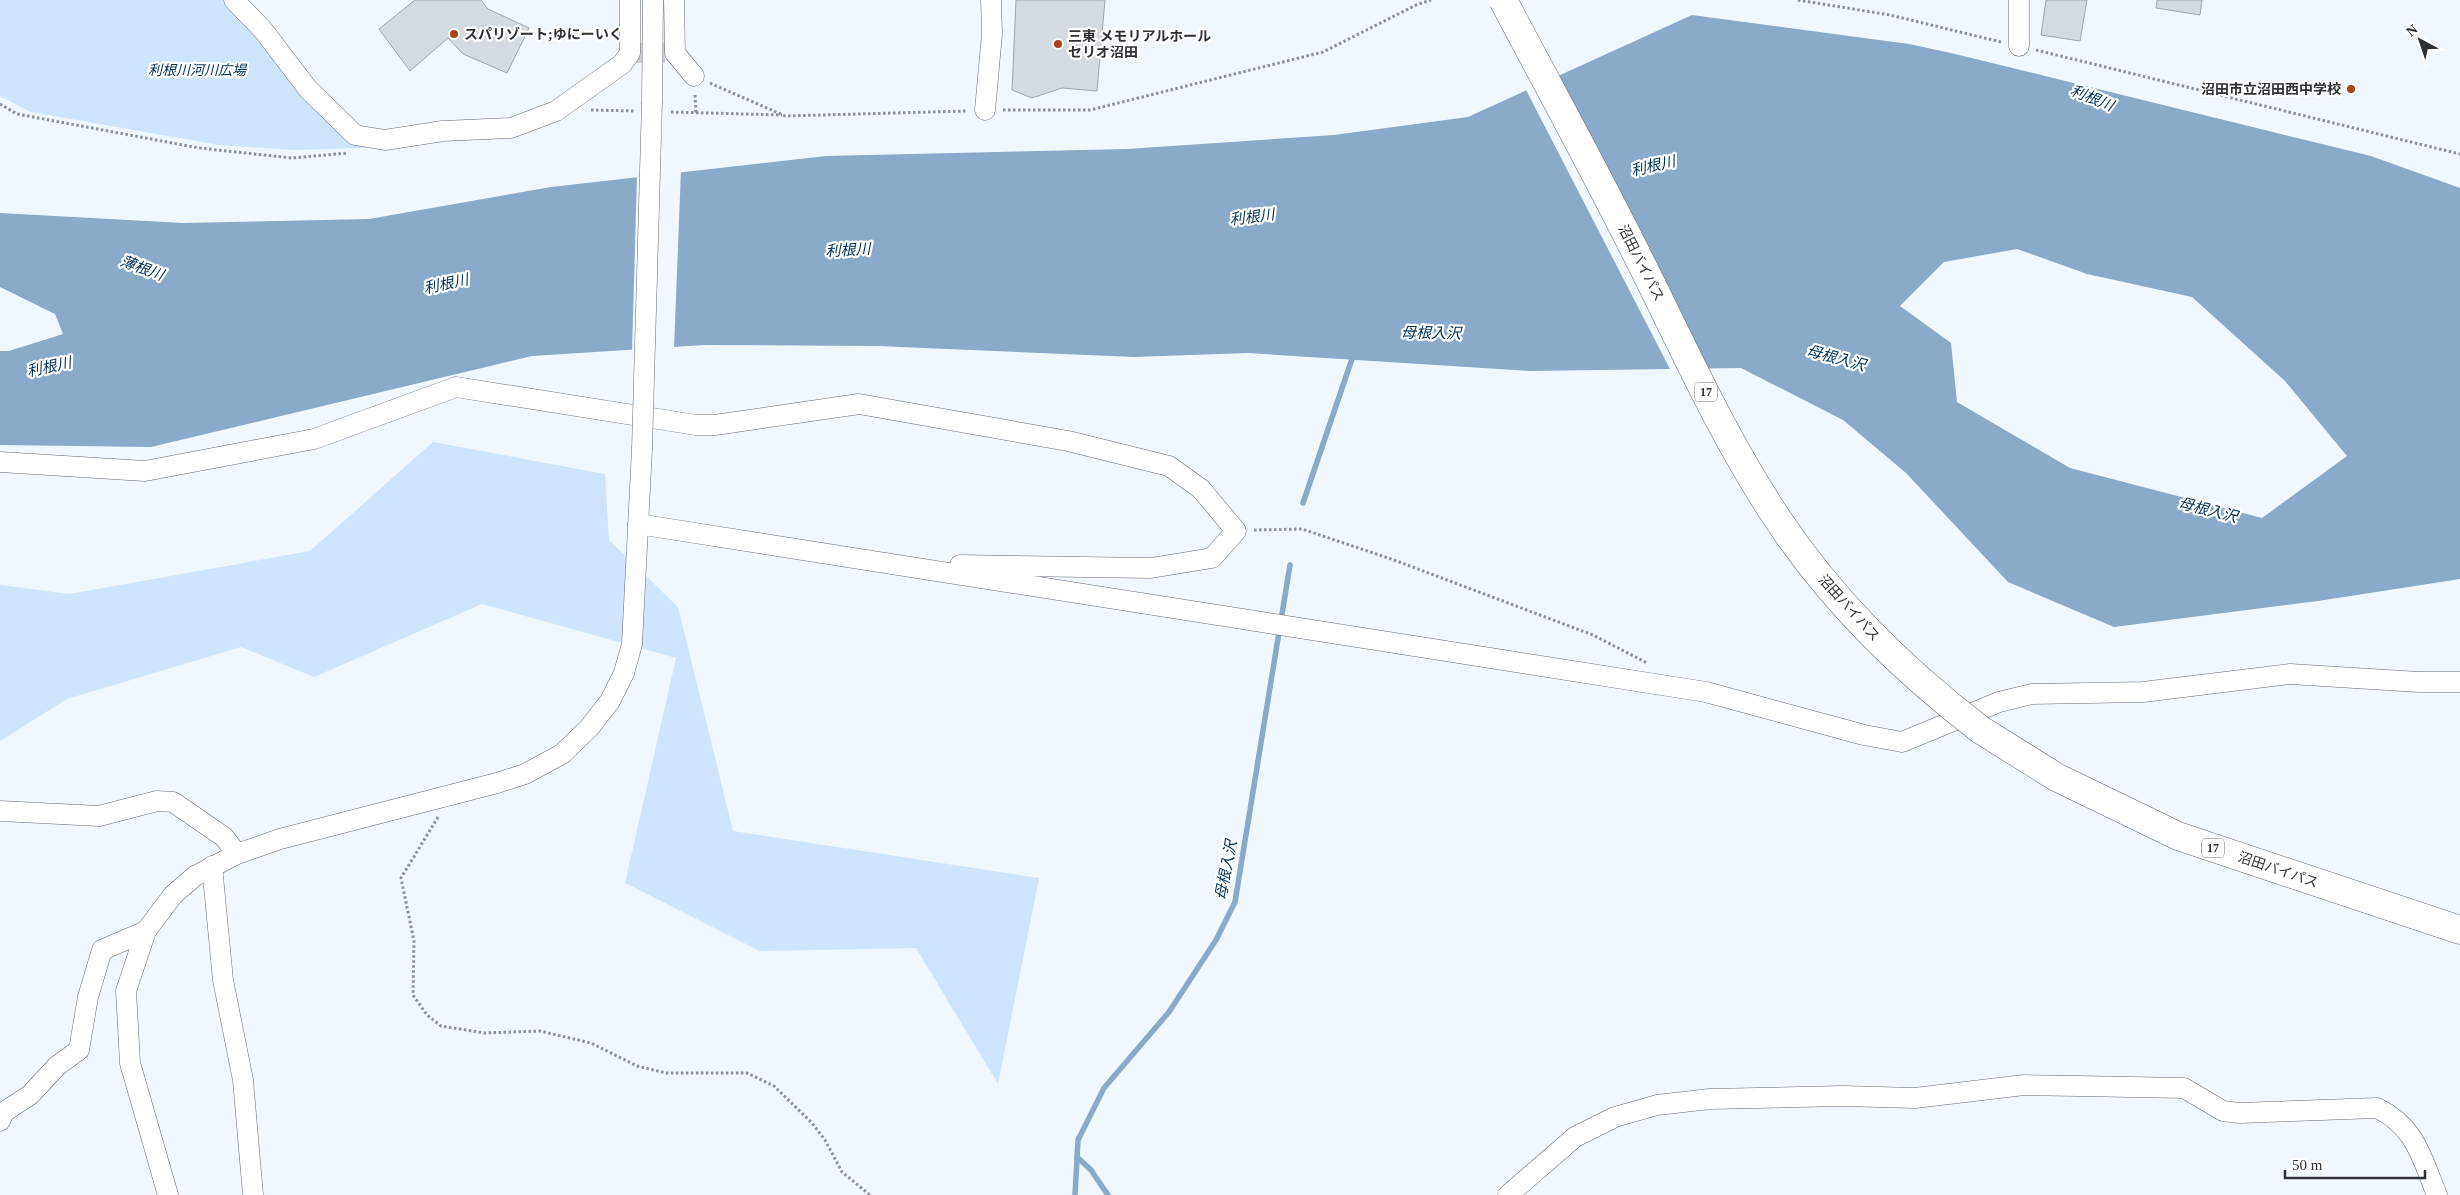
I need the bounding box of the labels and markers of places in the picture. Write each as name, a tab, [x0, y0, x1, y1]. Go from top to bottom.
place label: スパリゾート;ゆにーいく	[464, 26, 623, 42]
marker: スパリゾート;ゆにーいく	[448, 28, 460, 40]
place label: 三東 メモリアルホール セリオ沼田	[1068, 29, 1211, 60]
marker: 三東 メモリアルホール セリオ沼田	[1052, 38, 1064, 50]
place label: 沼田市立沼田西中学校	[2201, 82, 2341, 97]
marker: 沼田市立沼田西中学校	[2345, 83, 2357, 95]

